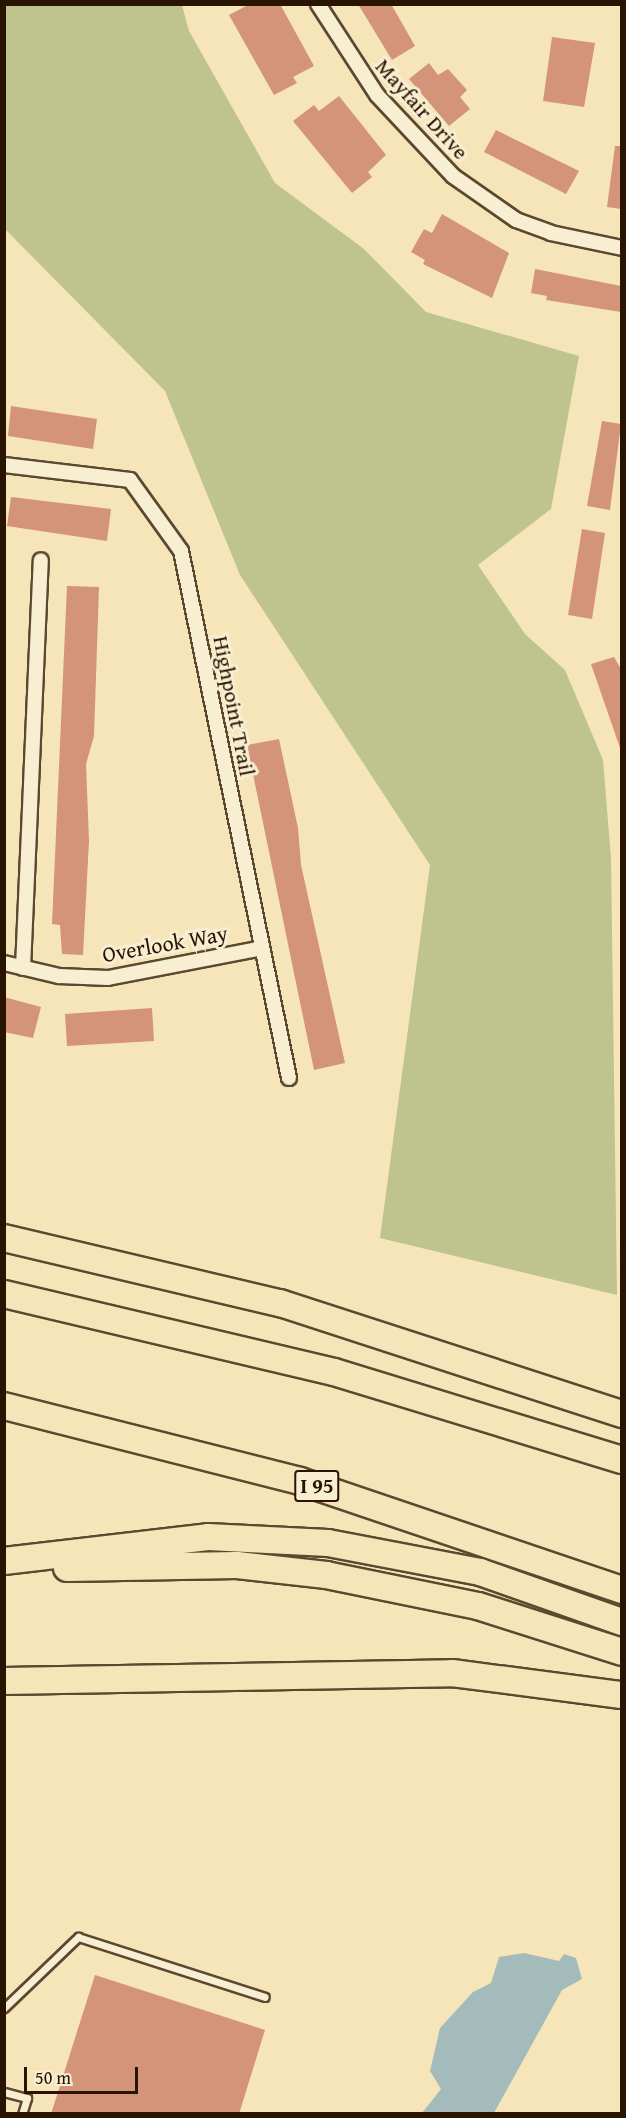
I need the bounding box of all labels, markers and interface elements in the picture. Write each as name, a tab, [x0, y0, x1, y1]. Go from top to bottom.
street label: Mayfair Drive	[370, 53, 474, 165]
street label: Highpoint Trail	[207, 634, 261, 778]
street label: Overlook Way	[100, 920, 230, 968]
road number: I 95	[293, 1468, 341, 1504]
scale bar	[27, 2055, 141, 2093]
text: 50 m	[35, 2064, 71, 2091]

